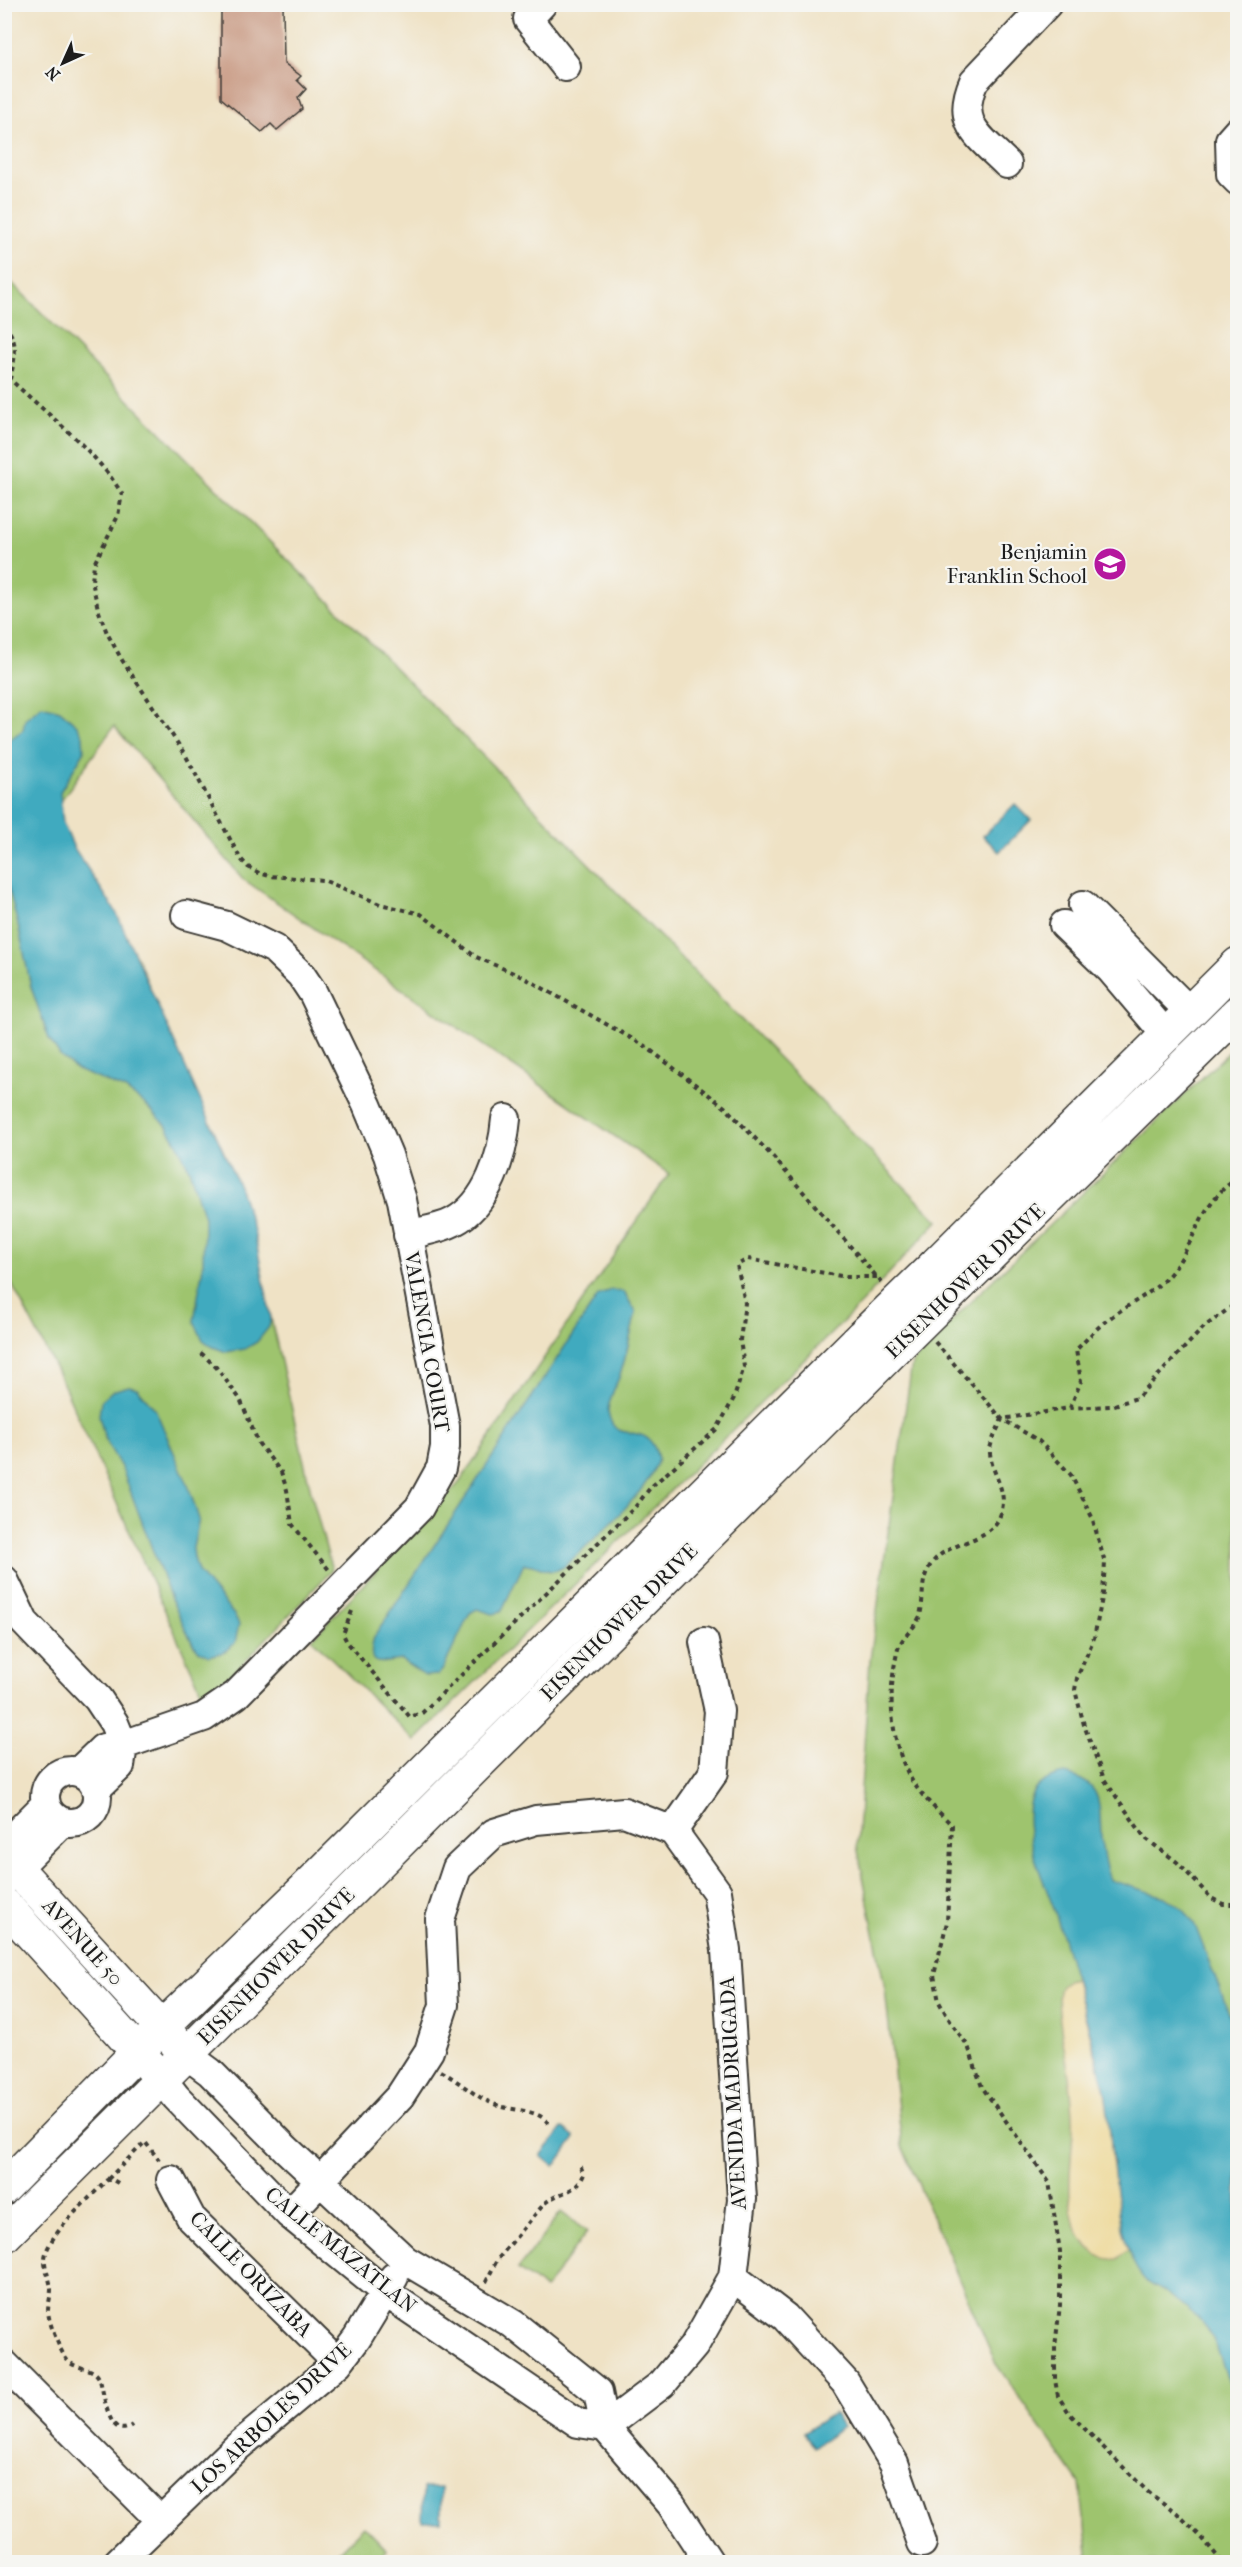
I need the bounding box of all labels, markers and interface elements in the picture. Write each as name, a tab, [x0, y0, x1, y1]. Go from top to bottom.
north arrow	[33, 33, 93, 93]
text: N	[41, 62, 64, 84]
place label: Benjamin Franklin School	[947, 540, 1087, 588]
school or university icon: Benjamin Franklin School	[1092, 546, 1128, 582]
street label: EISENHOWER DRIVE	[880, 1199, 1050, 1363]
street label: VALENCIA COURT	[399, 1249, 455, 1435]
street label: EISENHOWER DRIVE	[536, 1538, 703, 1705]
street label: EISENHOWER DRIVE	[193, 1882, 360, 2049]
street label: AVENUE 50	[37, 1893, 128, 1991]
street label: AVENIDA MADRUGADA	[715, 1975, 751, 2211]
street label: CALLE MAZATLAN	[261, 2182, 421, 2318]
street label: CALLE ORIZABA	[185, 2206, 317, 2342]
street label: LOS ARBOLES DRIVE	[186, 2337, 356, 2498]

